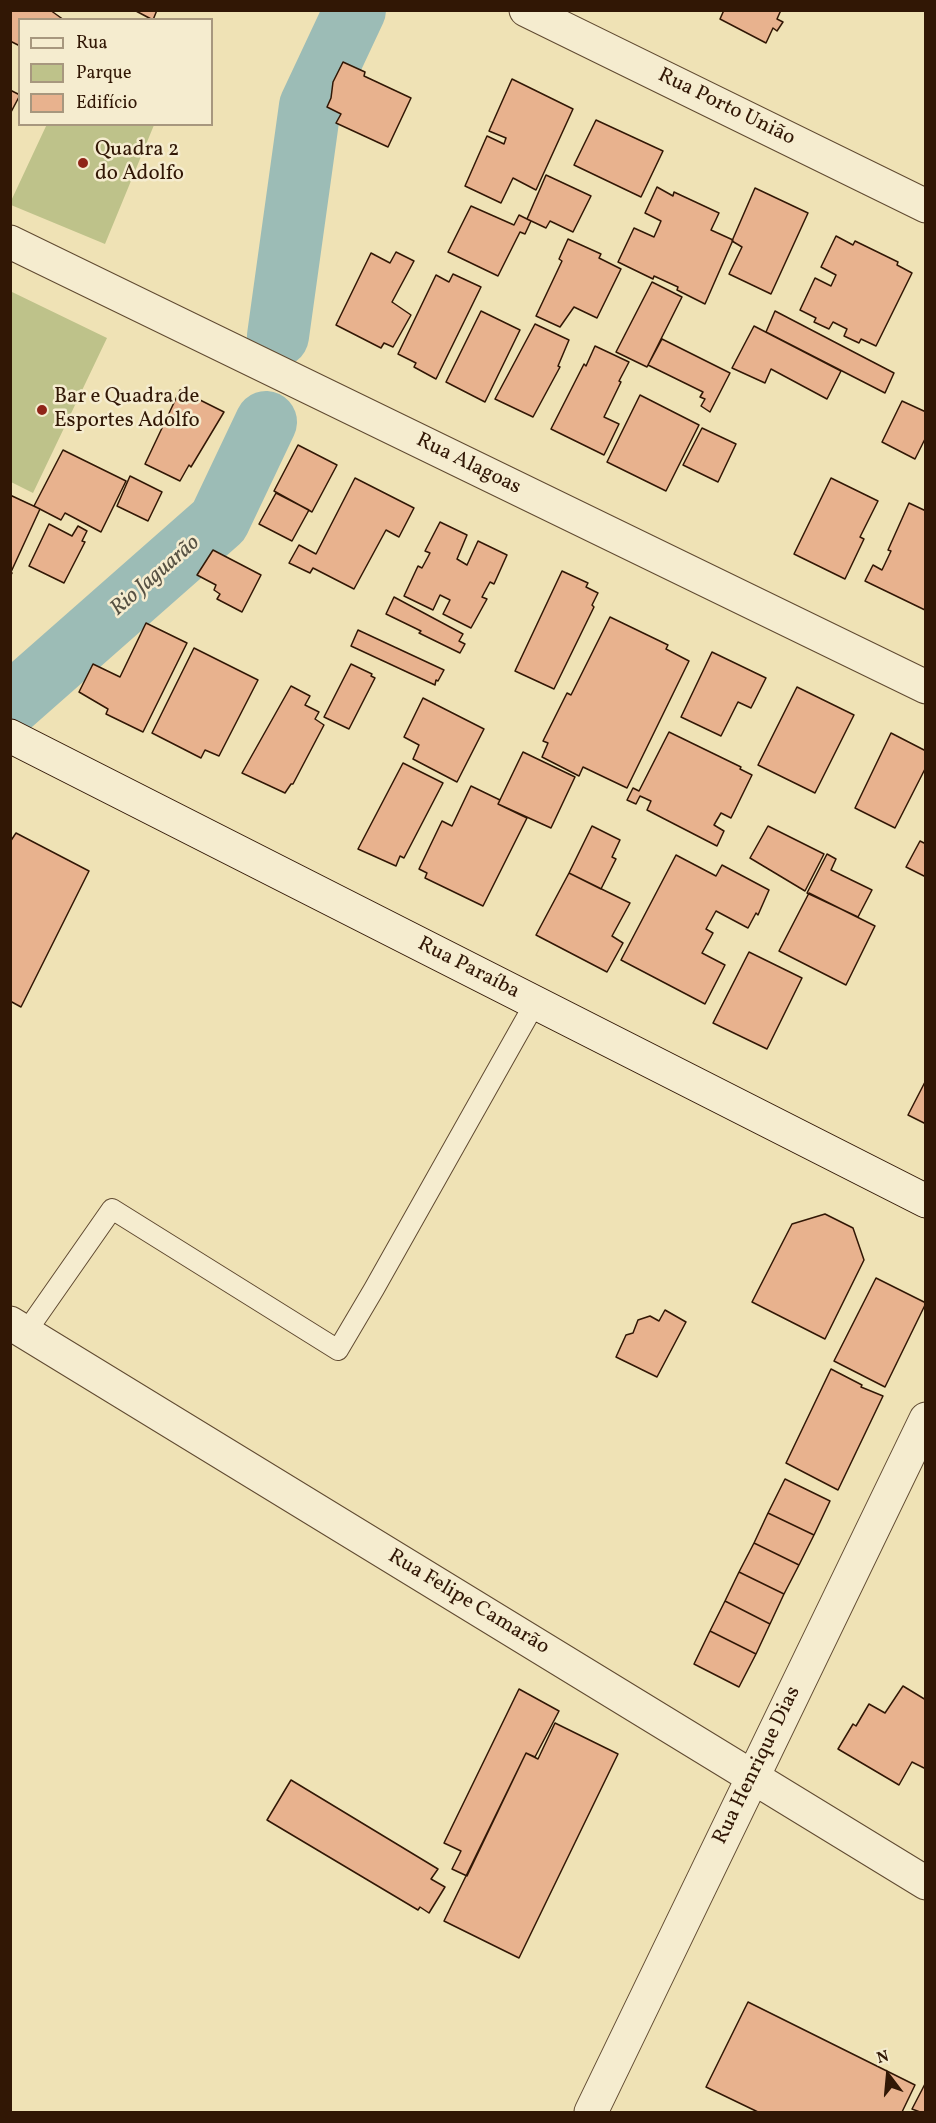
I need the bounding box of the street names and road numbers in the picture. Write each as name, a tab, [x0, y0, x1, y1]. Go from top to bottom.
street label: Rua Porto União	[653, 64, 799, 152]
street label: Rua Alagoas	[411, 429, 525, 501]
street label: Rua Paraíba	[413, 933, 523, 1005]
street label: Rua Felipe Camarão	[383, 1545, 553, 1661]
street label: Rua Henrique Dias	[709, 1683, 807, 1849]

